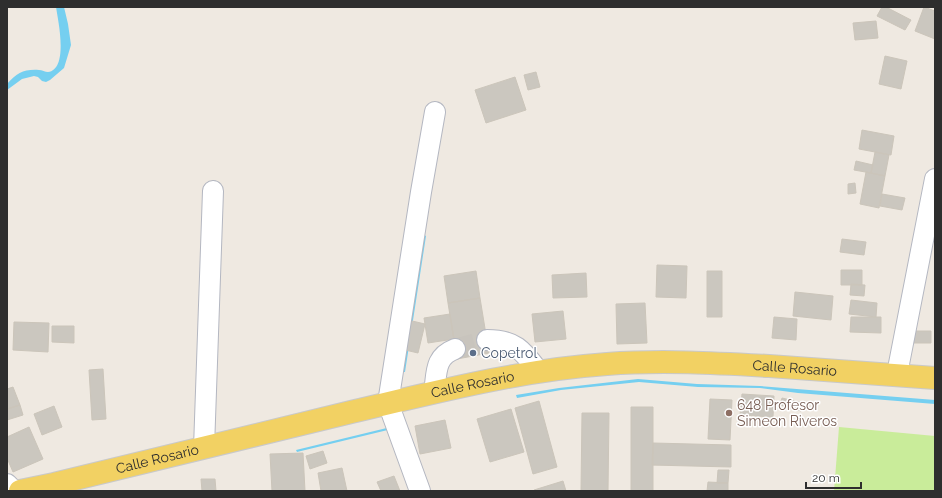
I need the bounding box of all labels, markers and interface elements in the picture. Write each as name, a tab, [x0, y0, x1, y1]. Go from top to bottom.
place label: Copetrol	[481, 345, 537, 361]
marker: Copetrol	[468, 348, 478, 358]
street label: Calle Rosario	[752, 357, 838, 379]
street label: Calle Rosario	[429, 368, 515, 401]
place label: 648 Profesor Simeon Riveros	[737, 397, 837, 429]
marker: 648 Profesor Simeon Riveros	[724, 408, 734, 418]
street label: Calle Rosario	[114, 441, 200, 477]
scale bar	[806, 464, 861, 490]
text: 20 m	[812, 471, 840, 485]

